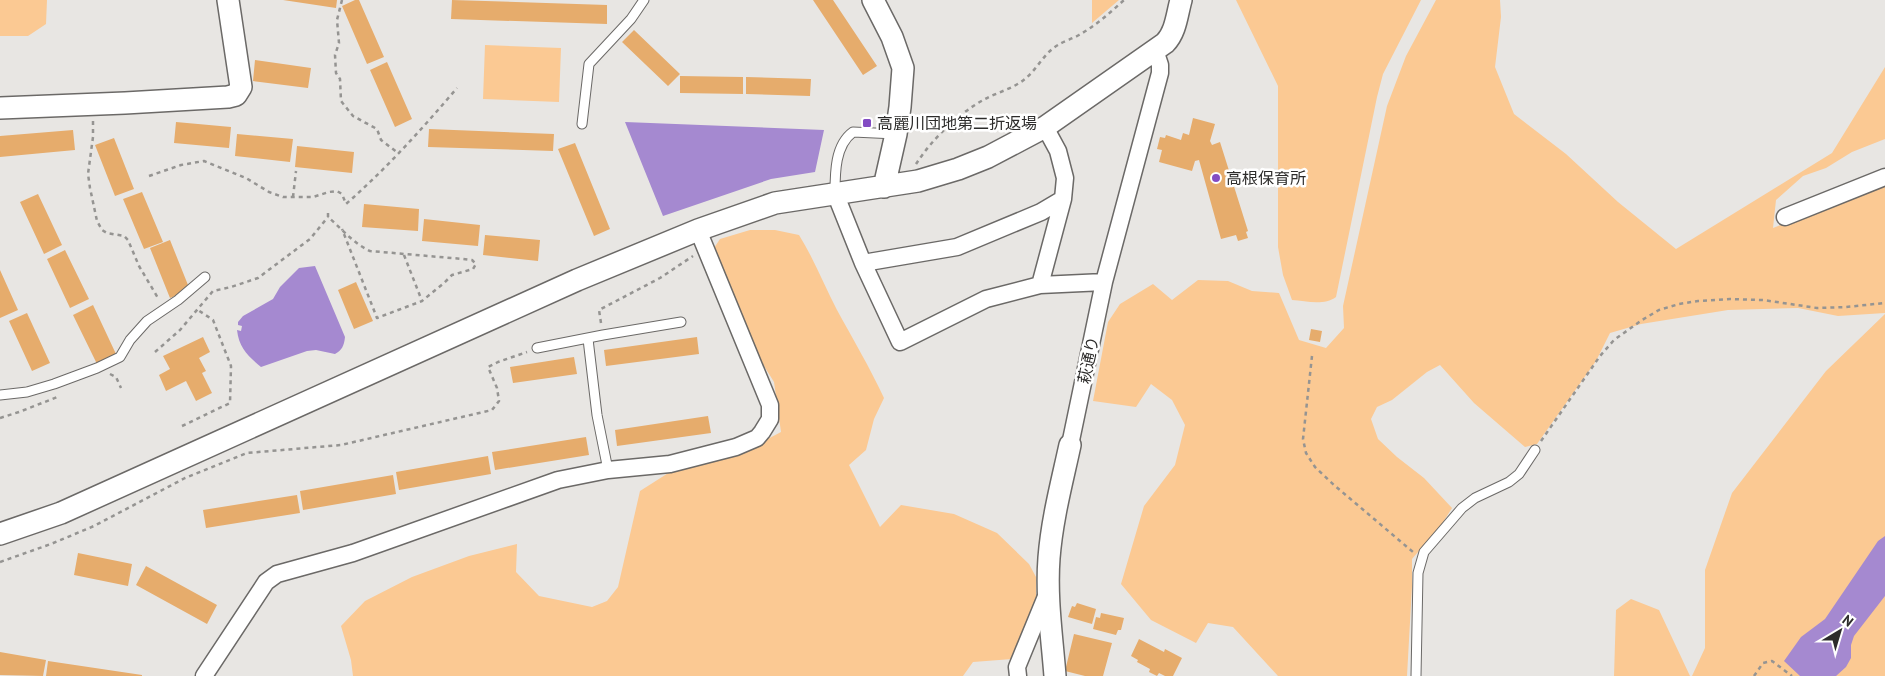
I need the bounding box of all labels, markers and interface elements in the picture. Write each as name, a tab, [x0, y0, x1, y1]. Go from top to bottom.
place label: 高麗川団地第二折返場	[877, 113, 1037, 133]
marker: 高麗川団地第二折返場	[861, 117, 873, 129]
place label: 高根保育所	[1226, 168, 1306, 188]
marker: 高根保育所	[1210, 172, 1222, 184]
street label: 萩通り	[1073, 334, 1103, 386]
north arrow	[1815, 606, 1865, 656]
text: N	[1839, 611, 1857, 631]

